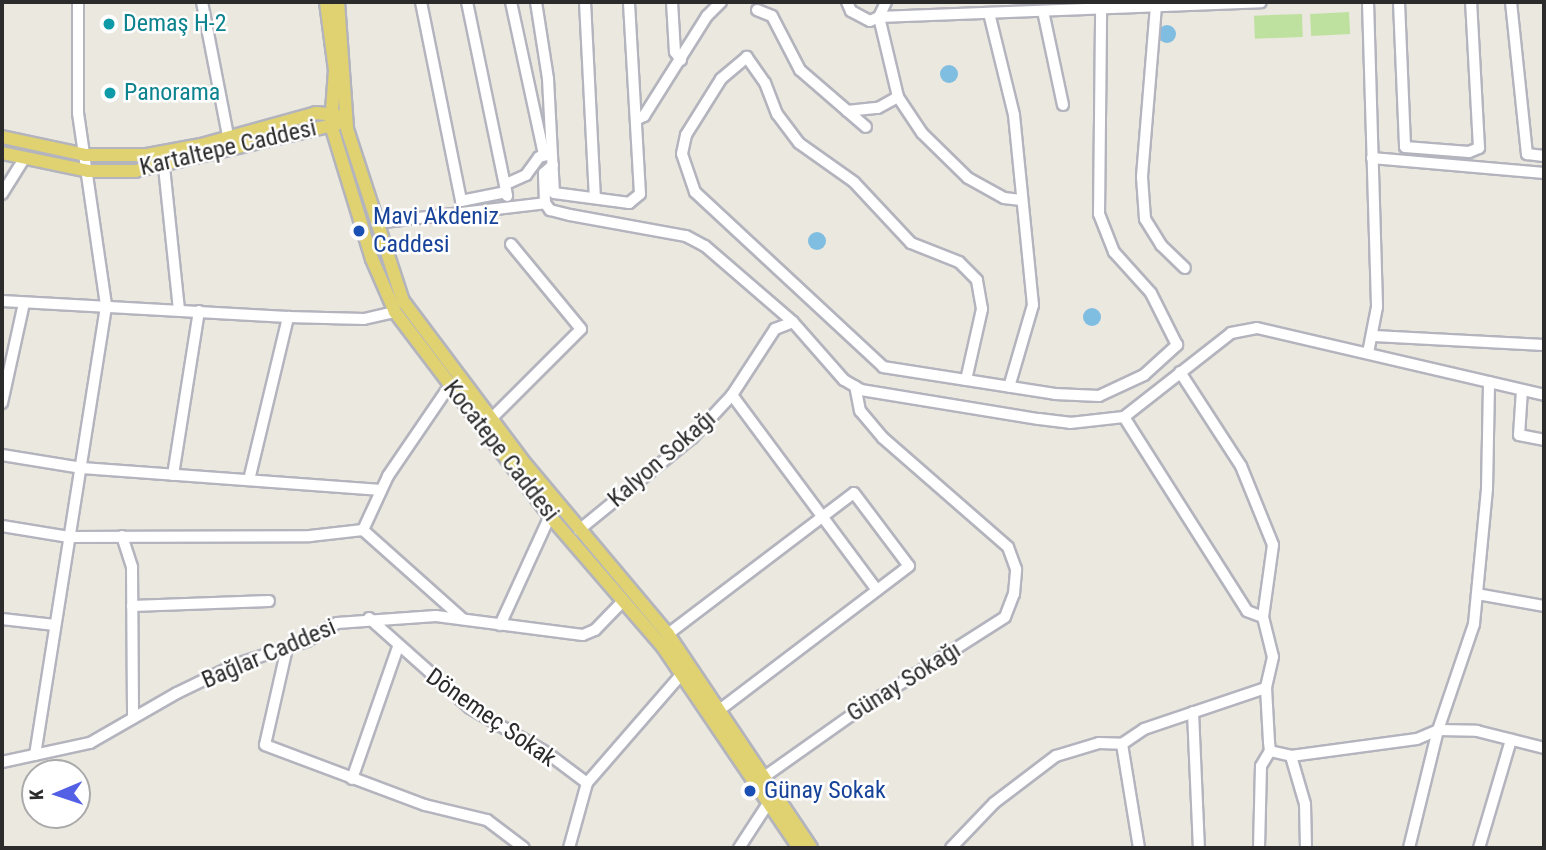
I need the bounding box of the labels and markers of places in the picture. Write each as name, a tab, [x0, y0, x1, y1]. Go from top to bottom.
place label: Demaş H-2	[123, 10, 227, 38]
marker: Demaş H-2	[101, 16, 117, 32]
place label: Panorama	[124, 79, 220, 107]
marker: Panorama	[102, 85, 118, 101]
place label: Mavi Akdeniz Caddesi	[373, 203, 499, 259]
marker: Mavi Akdeniz Caddesi	[351, 223, 367, 239]
place label: Günay Sokak	[764, 777, 886, 805]
marker: Günay Sokak	[742, 783, 758, 799]

